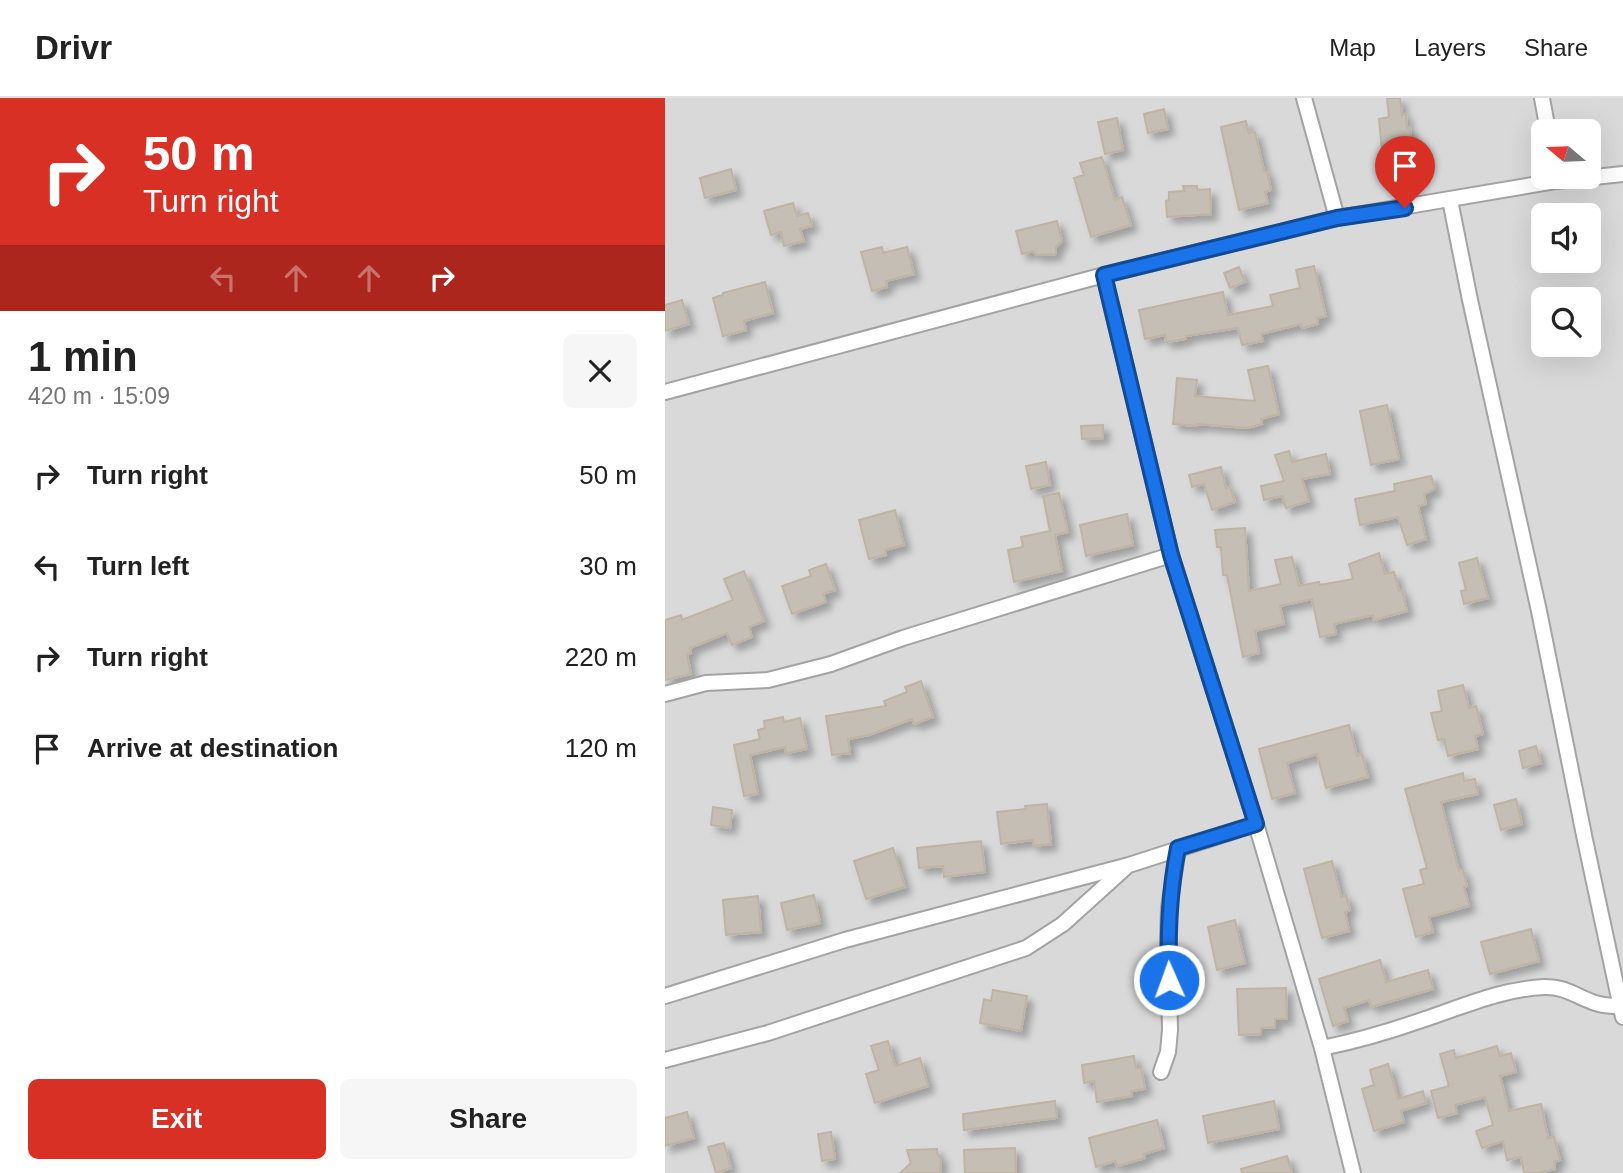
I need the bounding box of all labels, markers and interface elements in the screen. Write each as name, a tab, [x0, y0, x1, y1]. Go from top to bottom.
text: Drivr	[35, 29, 112, 66]
text: Map	[1329, 34, 1376, 61]
text: Layers	[1414, 34, 1486, 61]
text: Share	[1524, 34, 1588, 61]
north arrow	[1531, 119, 1601, 189]
map controls	[1531, 119, 1601, 357]
icon: right	[28, 126, 119, 217]
text: 50 m	[143, 126, 255, 180]
pin	[1375, 136, 1435, 208]
icon: arrive	[1386, 147, 1424, 185]
text: Turn right	[143, 183, 279, 219]
button: sound	[1531, 203, 1601, 273]
icon: left	[204, 259, 242, 297]
icon: ahead	[277, 259, 315, 297]
icon: ahead	[350, 259, 388, 297]
icon: right	[423, 259, 461, 297]
button: search	[1531, 287, 1601, 357]
text: 1 min	[28, 333, 138, 380]
button: close	[563, 334, 637, 408]
text: 420 m · 15:09	[28, 383, 170, 409]
icon: right	[28, 457, 66, 495]
text: Turn right	[87, 460, 208, 490]
text: 50 m	[579, 460, 637, 490]
icon: left	[28, 548, 66, 586]
text: Turn left	[87, 551, 189, 581]
text: 30 m	[579, 551, 637, 581]
icon: right	[28, 639, 66, 677]
text: Turn right	[87, 642, 208, 672]
text: 220 m	[565, 642, 637, 672]
icon: arrive	[28, 730, 66, 768]
text: Arrive at destination	[87, 733, 338, 763]
text: 120 m	[565, 733, 637, 763]
position arrow	[1132, 943, 1206, 1017]
button: Exit	[28, 1079, 326, 1159]
button: Share	[340, 1079, 637, 1159]

